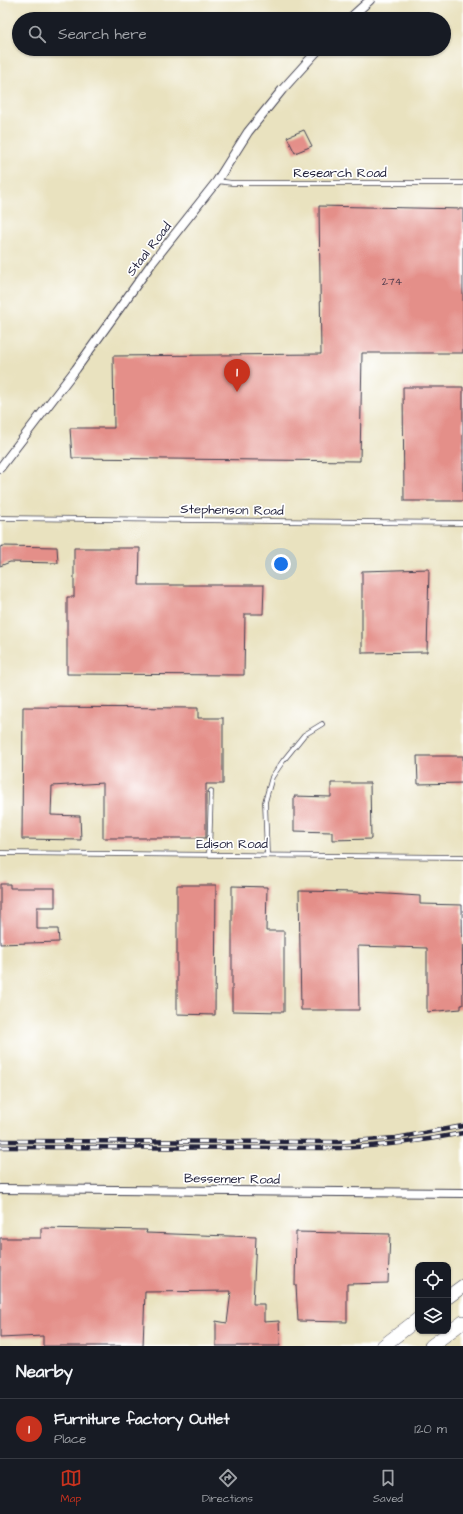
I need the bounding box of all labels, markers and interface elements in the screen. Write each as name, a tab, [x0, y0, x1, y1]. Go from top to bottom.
search box	[12, 12, 451, 56]
icon: search	[26, 23, 48, 45]
text: Search here	[58, 24, 147, 45]
street label: Research Road	[293, 164, 387, 182]
street label: Staal Road	[122, 218, 176, 280]
house number: 274	[382, 274, 403, 289]
pin: 1	[224, 359, 250, 392]
street label: Stephenson Road	[180, 500, 284, 520]
your location	[271, 554, 291, 574]
street label: Edison Road	[196, 835, 268, 853]
street label: Bessemer Road	[184, 1169, 280, 1189]
map controls	[415, 1262, 451, 1334]
button: locate	[415, 1262, 451, 1298]
button: layers	[415, 1298, 451, 1334]
text: Nearby	[16, 1360, 73, 1384]
text: Furniture factory Outlet	[54, 1409, 229, 1430]
text: 1	[28, 1420, 30, 1438]
text: 120 m	[414, 1420, 447, 1438]
text: Place	[54, 1430, 86, 1448]
tab: Map	[60, 1467, 82, 1506]
tab: Directions	[202, 1467, 253, 1506]
tab: Saved	[373, 1467, 403, 1506]

